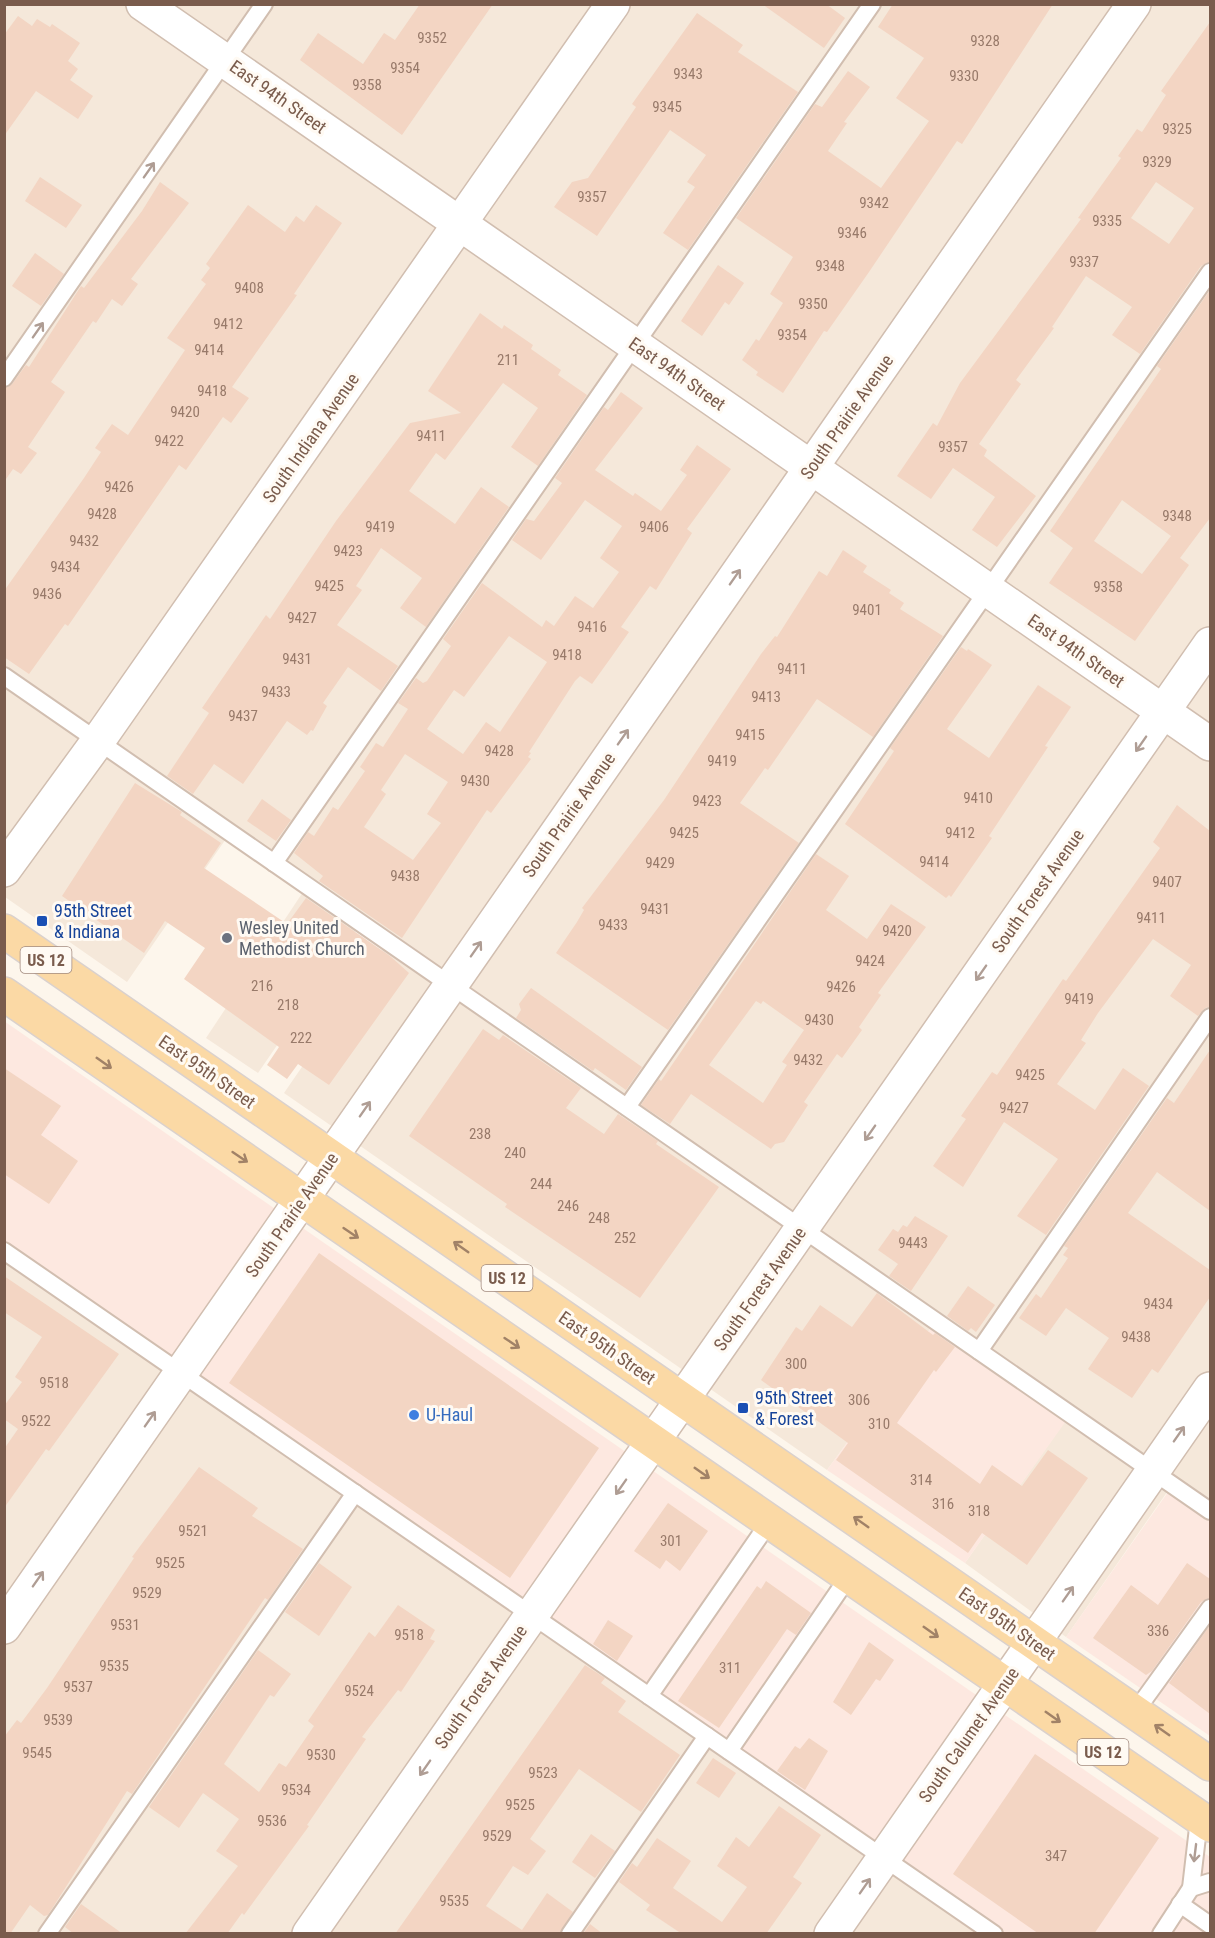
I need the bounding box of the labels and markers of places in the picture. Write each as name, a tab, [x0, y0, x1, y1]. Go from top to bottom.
place label: 95th Street & Indiana	[54, 900, 132, 942]
marker: 95th Street & Indiana	[35, 914, 49, 928]
place label: Wesley United Methodist Church	[239, 917, 365, 959]
marker: Wesley United Methodist Church	[220, 931, 234, 945]
place label: 95th Street & Forest	[755, 1387, 833, 1429]
marker: 95th Street & Forest	[736, 1401, 750, 1415]
place label: U-Haul	[426, 1404, 473, 1425]
marker: U-Haul	[407, 1408, 421, 1422]

